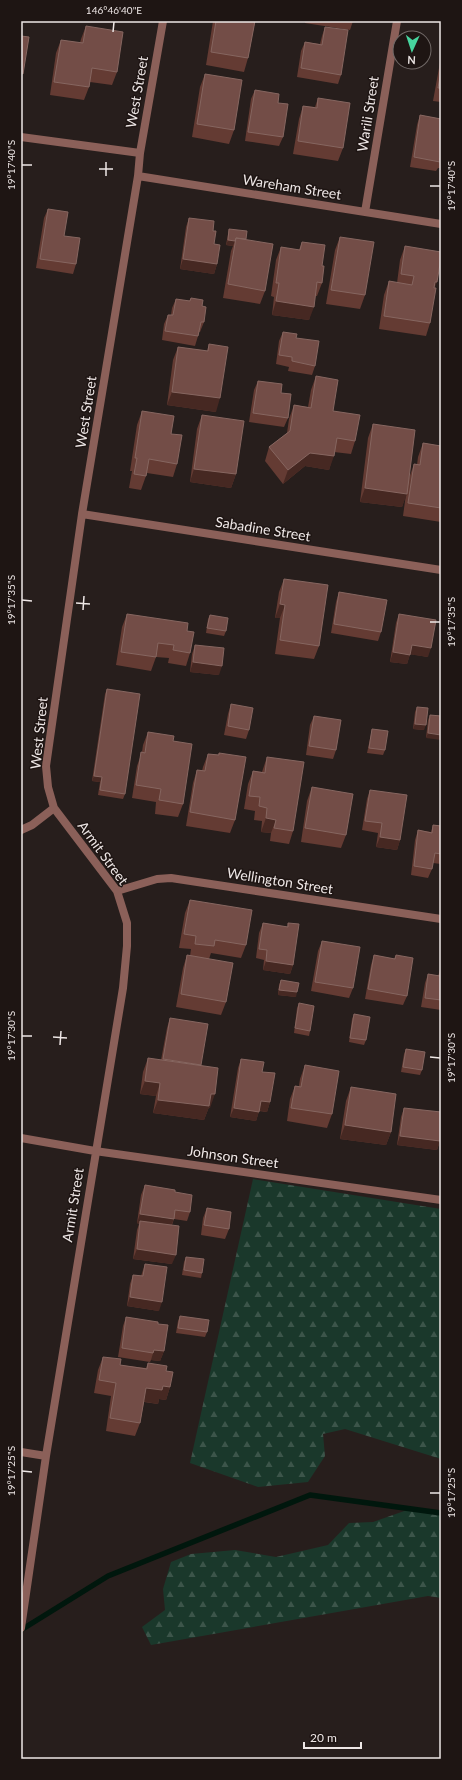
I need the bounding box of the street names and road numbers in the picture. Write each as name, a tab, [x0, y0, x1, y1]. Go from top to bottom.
street label: West Street	[122, 55, 151, 129]
street label: Warili Street	[353, 75, 382, 153]
street label: Wareham Street	[242, 170, 343, 203]
street label: West Street	[71, 375, 100, 449]
street label: Sabadine Street	[214, 513, 312, 544]
street label: West Street	[26, 696, 51, 770]
street label: Armit Street	[75, 817, 132, 888]
street label: Wellington Street	[226, 864, 334, 897]
street label: Johnson Street	[187, 1142, 280, 1171]
street label: Armit Street	[58, 1167, 87, 1243]

